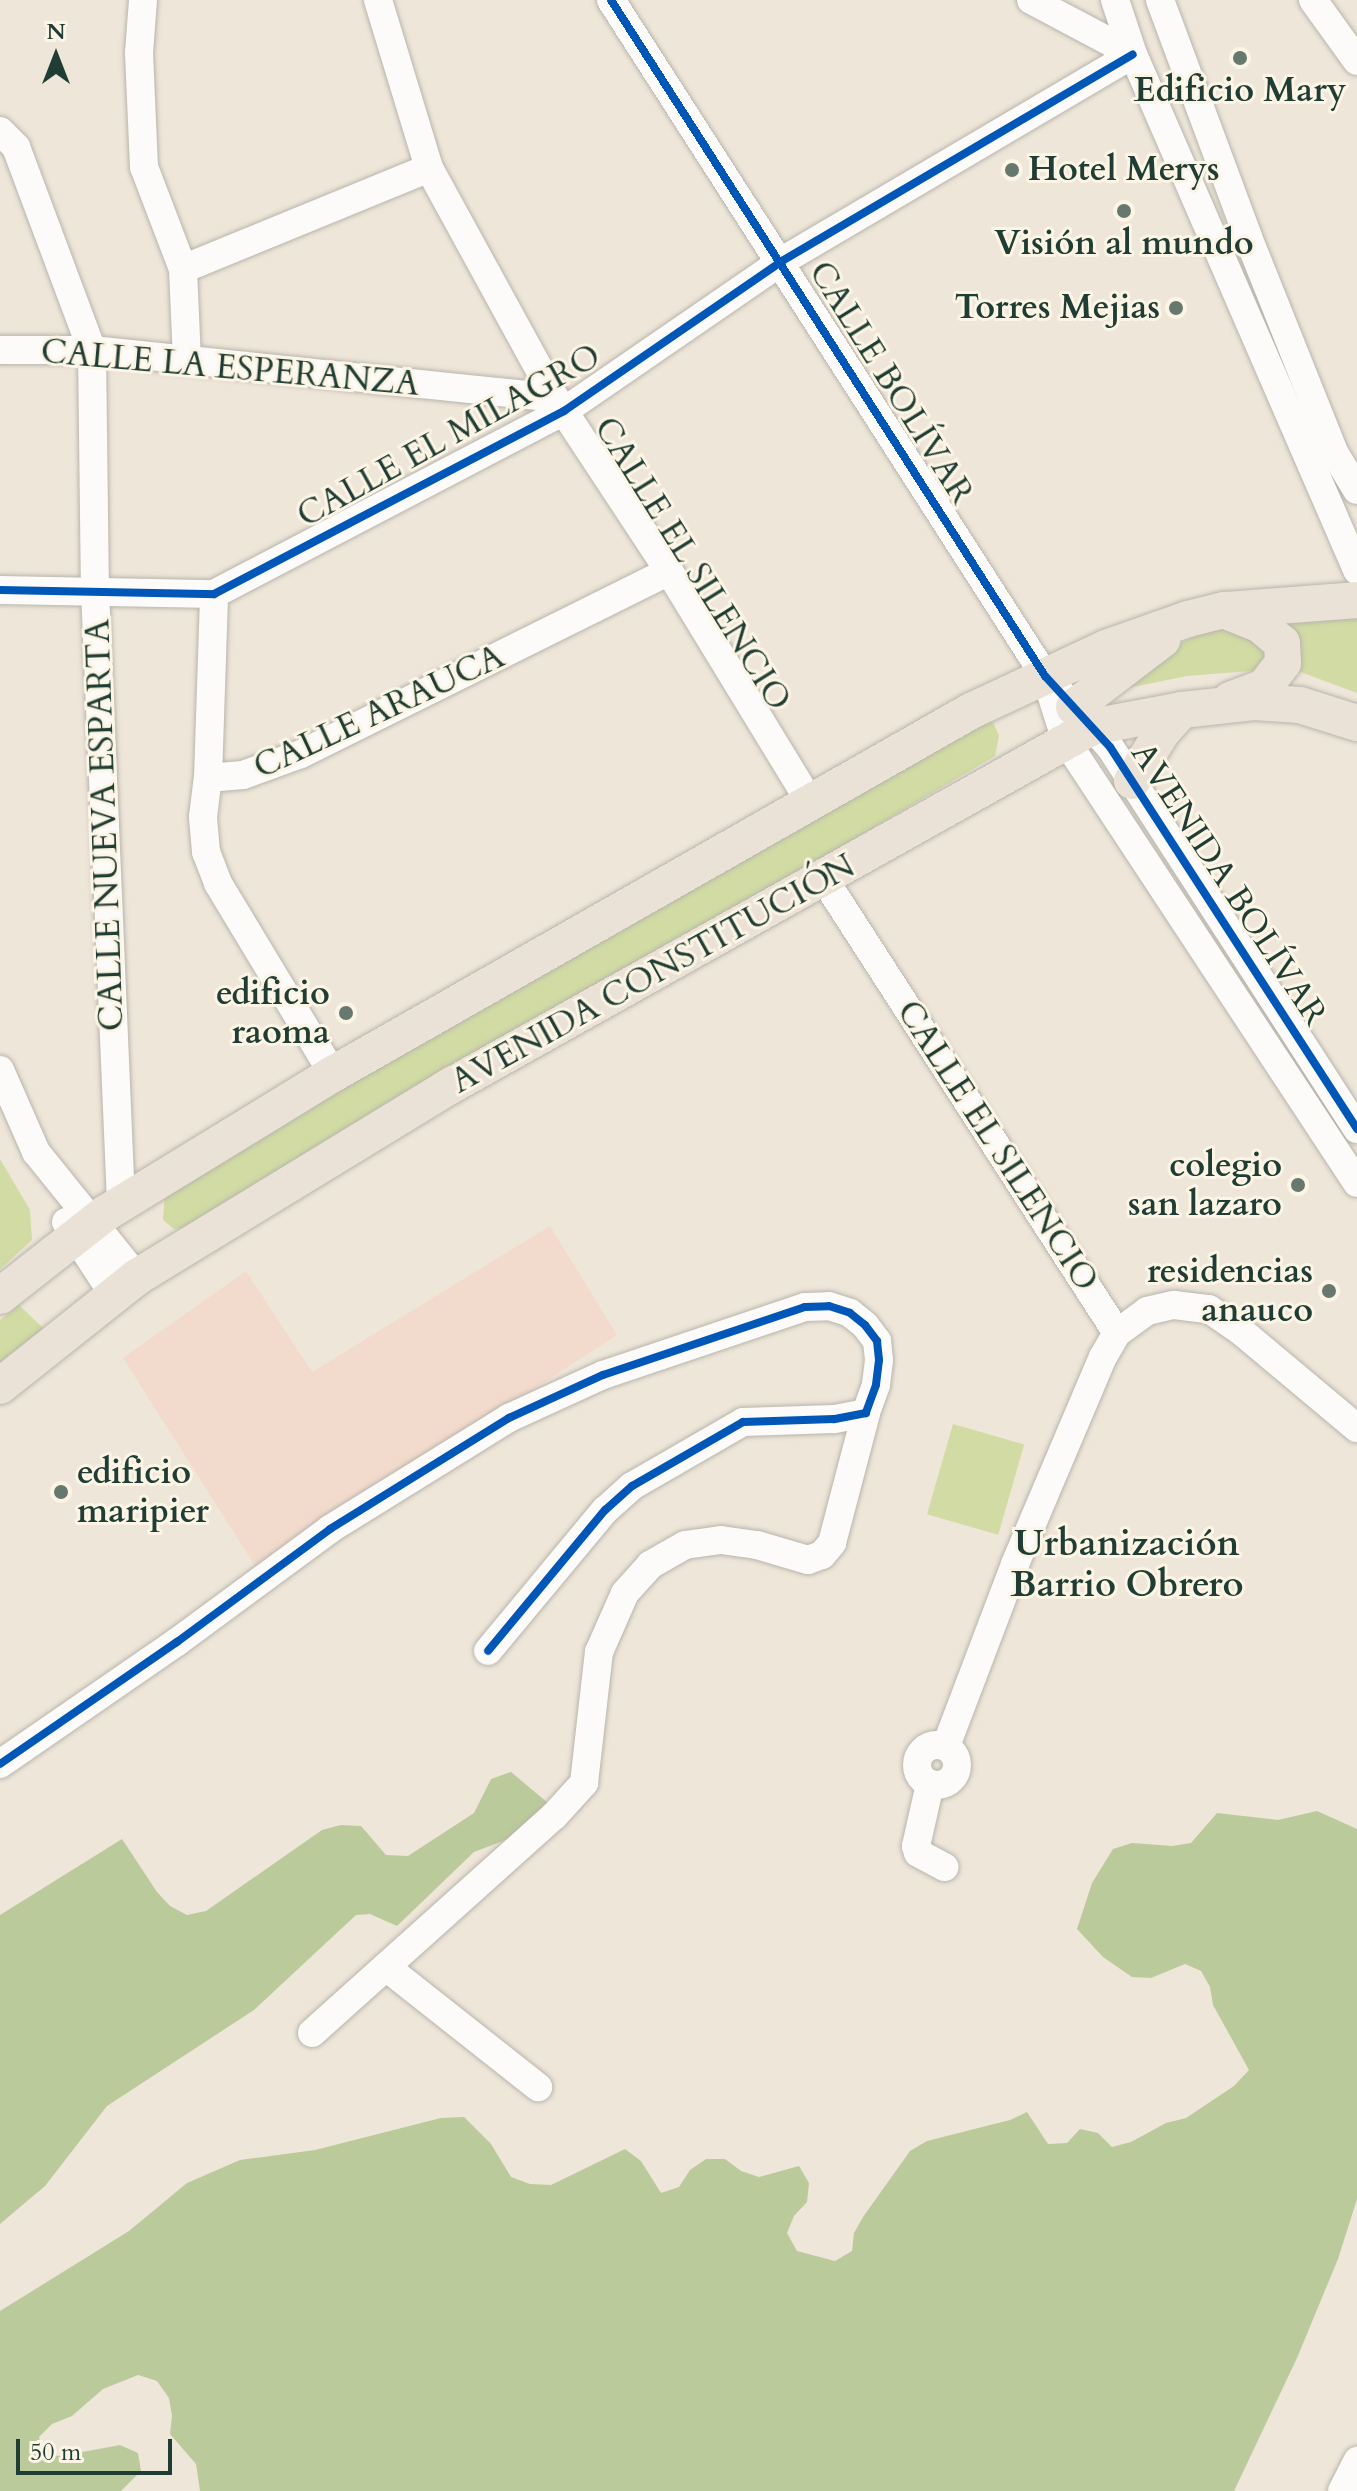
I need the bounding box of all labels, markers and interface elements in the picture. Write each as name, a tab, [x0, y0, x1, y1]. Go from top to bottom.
north arrow	[16, 16, 96, 96]
text: N	[46, 17, 66, 47]
marker: Edificio Mary	[1231, 49, 1249, 67]
place label: Edificio Mary	[1134, 71, 1346, 111]
place label: Hotel Merys	[1028, 150, 1220, 190]
marker: Hotel Merys	[1003, 161, 1021, 179]
marker: Visión al mundo	[1115, 202, 1133, 220]
place label: Visión al mundo	[994, 224, 1254, 264]
street label: CALLE BOLÍVAR	[800, 254, 982, 512]
place label: Torres Mejias	[955, 288, 1160, 328]
marker: Torres Mejias	[1167, 299, 1185, 317]
street label: CALLE LA ESPERANZA	[39, 331, 421, 405]
street label: CALLE EL MILAGRO	[290, 336, 608, 536]
street label: CALLE EL SILENCIO	[585, 410, 799, 718]
street label: CALLE NUEVA ESPARTA	[77, 618, 133, 1032]
street label: CALLE ARAUCA	[247, 636, 511, 788]
street label: AVENIDA BOLÍVAR	[1122, 735, 1336, 1033]
street label: AVENIDA CONSTITUCIÓN	[444, 846, 862, 1102]
place label: edificio raoma	[216, 973, 330, 1052]
street label: CALLE EL SILENCIO	[888, 993, 1106, 1299]
marker: edificio raoma	[337, 1004, 355, 1022]
place label: colegio san lazaro	[1128, 1145, 1282, 1224]
marker: colegio san lazaro	[1289, 1176, 1307, 1194]
place label: residencias anauco	[1147, 1251, 1313, 1330]
marker: residencias anauco	[1320, 1282, 1338, 1300]
place label: edificio maripier	[77, 1452, 209, 1532]
marker: edificio maripier	[52, 1483, 70, 1501]
district label: Urbanización Barrio Obrero	[1011, 1521, 1243, 1606]
scale bar	[20, 2423, 176, 2473]
text: 50 m	[30, 2436, 81, 2469]

